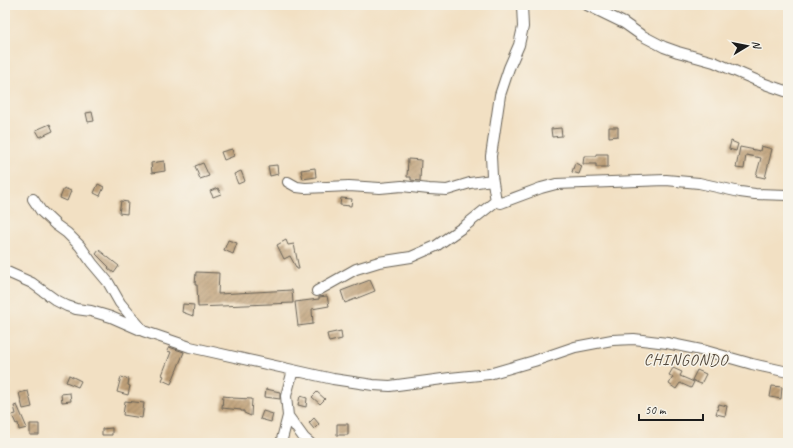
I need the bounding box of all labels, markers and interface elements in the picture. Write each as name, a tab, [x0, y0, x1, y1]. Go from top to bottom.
north arrow	[727, 26, 767, 66]
text: N	[749, 40, 765, 51]
district label: CHINGONDO	[644, 350, 729, 370]
scale bar	[639, 396, 703, 422]
text: 50 m	[645, 402, 667, 418]

